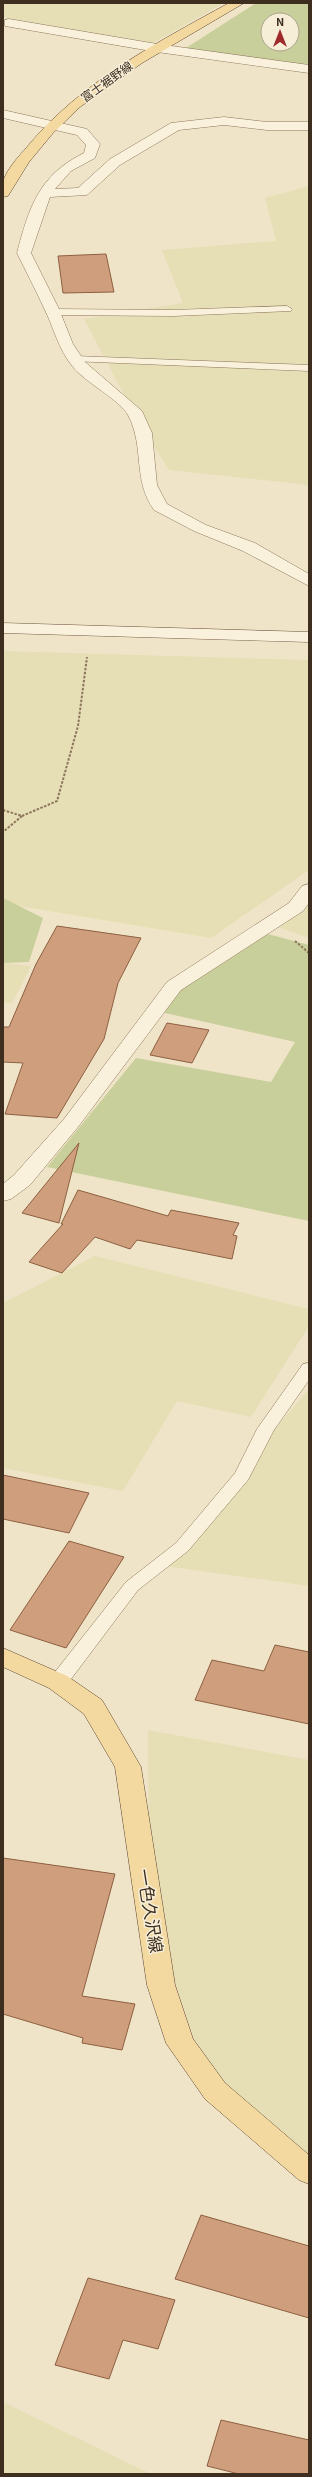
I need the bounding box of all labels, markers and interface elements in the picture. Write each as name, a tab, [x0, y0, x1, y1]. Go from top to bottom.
north arrow	[260, 12, 300, 52]
text: N	[276, 13, 284, 29]
street label: 富士裾野線	[77, 56, 135, 105]
street label: 一色久沢線	[132, 1867, 170, 1955]

